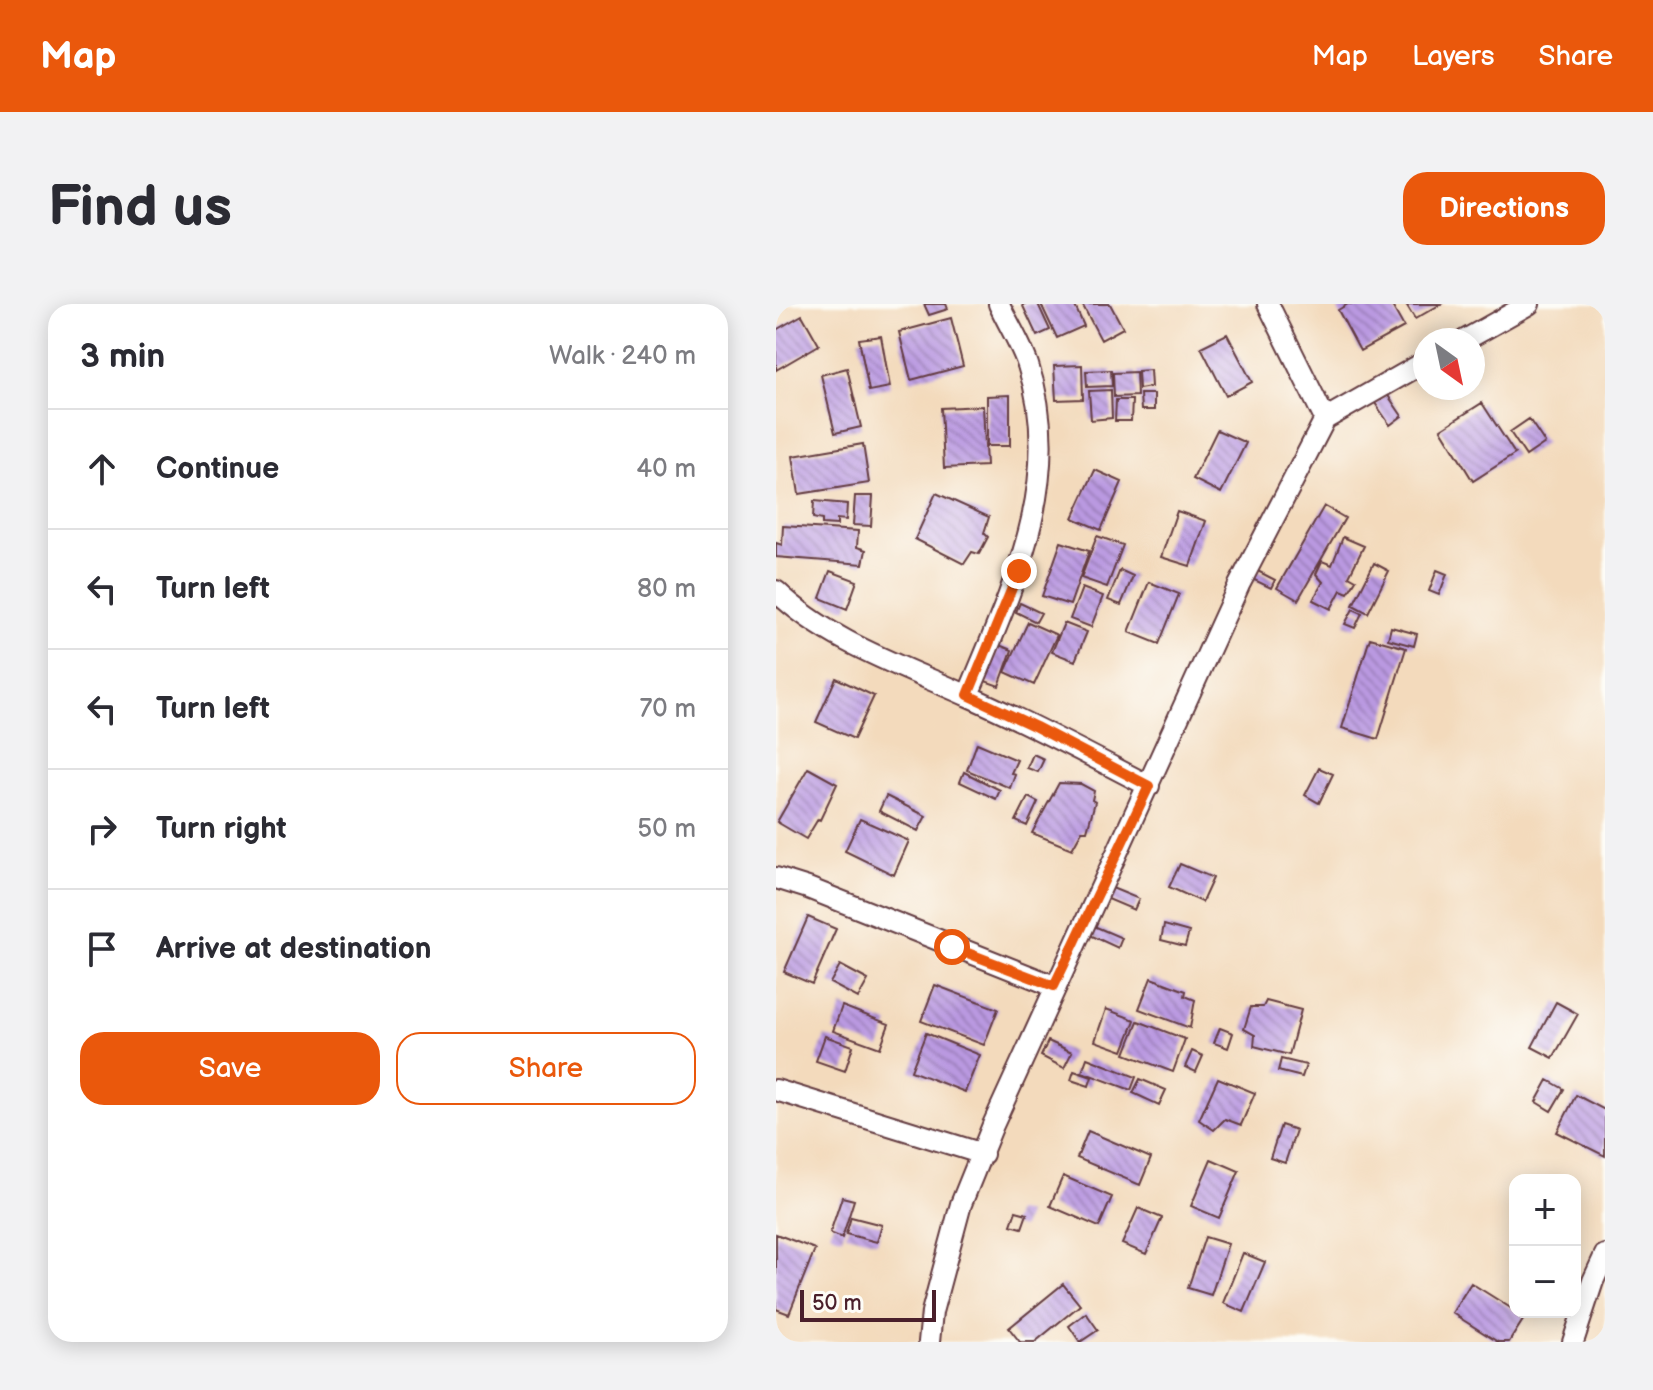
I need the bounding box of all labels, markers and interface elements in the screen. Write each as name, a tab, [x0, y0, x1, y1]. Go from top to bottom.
text: Map	[40, 34, 116, 79]
text: Map	[1312, 40, 1368, 73]
text: Layers	[1412, 40, 1495, 73]
text: Share	[1539, 40, 1613, 73]
button: Directions	[1403, 172, 1605, 245]
text: Find us	[48, 175, 232, 242]
north arrow	[1413, 328, 1485, 400]
text: 3 min	[80, 336, 165, 377]
text: Walk · 240 m	[549, 341, 696, 372]
icon: ahead	[80, 447, 124, 491]
text: Continue	[156, 451, 279, 487]
text: 40 m	[636, 454, 696, 485]
route end	[1001, 553, 1037, 589]
icon: left	[80, 567, 124, 611]
text: Turn left	[156, 571, 270, 607]
text: 80 m	[637, 574, 696, 605]
icon: left	[80, 687, 124, 731]
text: Turn left	[156, 691, 270, 727]
text: 70 m	[639, 694, 696, 725]
icon: right	[80, 807, 124, 851]
text: Turn right	[156, 811, 287, 847]
text: 50 m	[637, 814, 696, 845]
icon: arrive	[80, 927, 124, 971]
route start	[934, 929, 970, 965]
text: Arrive at destination	[156, 931, 432, 967]
button: Save	[80, 1032, 380, 1105]
button: Share	[396, 1032, 696, 1105]
map controls	[1509, 1174, 1581, 1318]
button: +	[1509, 1174, 1581, 1246]
button: −	[1509, 1246, 1581, 1318]
scale bar	[800, 1286, 936, 1322]
text: 50 m	[812, 1290, 862, 1317]

